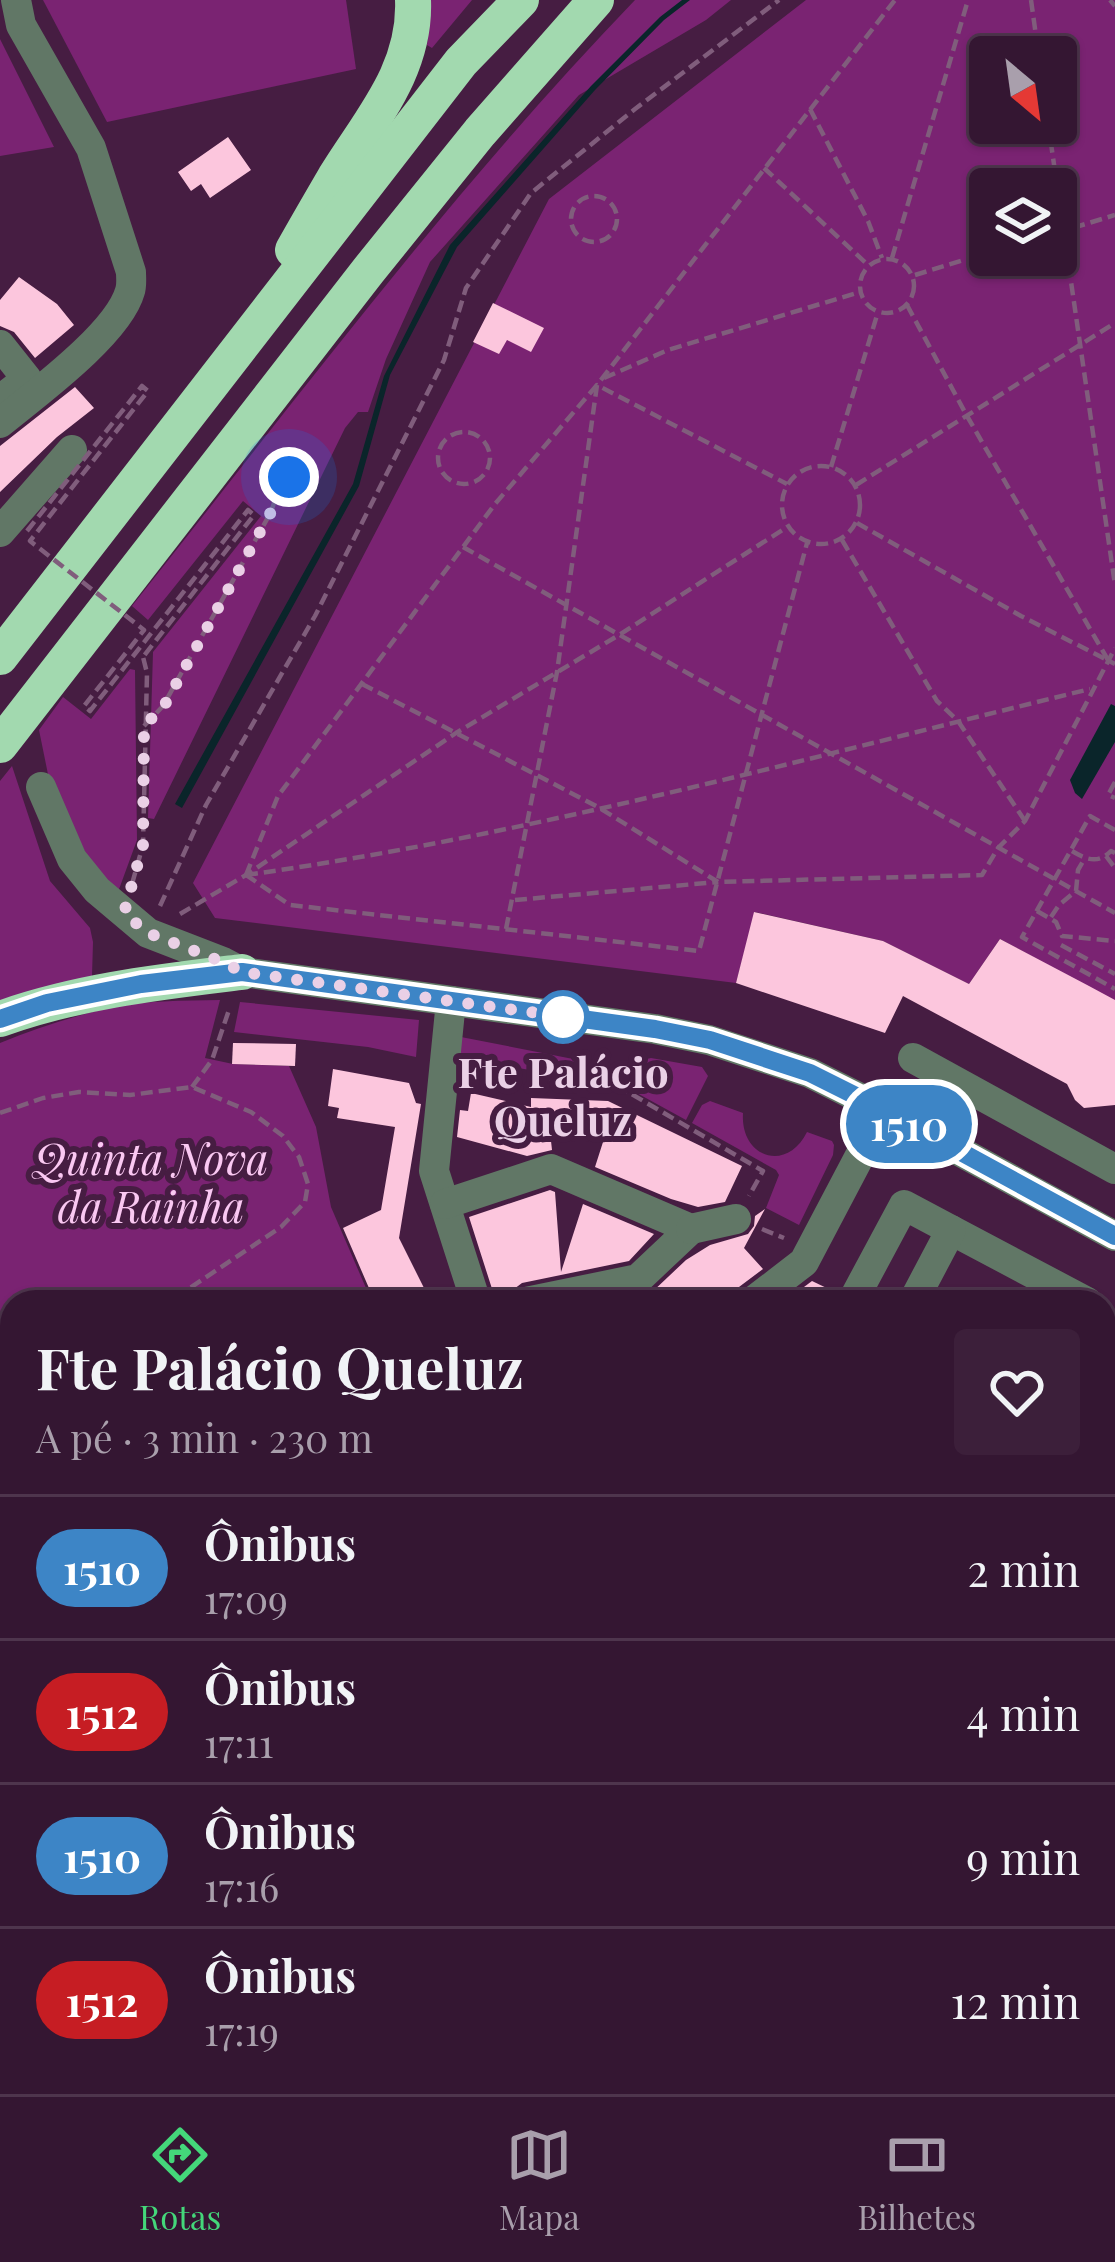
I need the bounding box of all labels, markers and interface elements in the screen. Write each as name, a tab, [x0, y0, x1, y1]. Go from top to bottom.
north arrow	[969, 36, 1077, 144]
map controls	[969, 36, 1077, 276]
button: layers	[969, 168, 1077, 276]
your location	[259, 447, 319, 507]
marker: Fte Palácio Queluz	[538, 992, 588, 1042]
place label: Fte Palácio Queluz	[457, 1043, 669, 1147]
line badge: 1510	[825, 1085, 993, 1163]
text: 1510	[870, 1096, 948, 1152]
park label: Quinta Nova da Rainha	[31, 1130, 269, 1234]
text: Fte Palácio Queluz	[36, 1328, 524, 1404]
button: heart	[954, 1329, 1080, 1455]
text: A pé · 3 min · 230 m	[36, 1411, 373, 1463]
text: Ônibus	[204, 1512, 356, 1572]
text: 2 min	[967, 1538, 1080, 1598]
text: 1510	[63, 1540, 141, 1596]
text: 17:09	[204, 1572, 288, 1624]
text: Ônibus	[204, 1656, 356, 1716]
text: 4 min	[967, 1682, 1080, 1742]
text: 1512	[66, 1684, 138, 1740]
text: 17:11	[204, 1716, 274, 1768]
text: Ônibus	[204, 1800, 356, 1860]
text: 9 min	[966, 1826, 1080, 1886]
text: 1510	[63, 1828, 141, 1884]
text: 17:16	[204, 1860, 279, 1912]
text: Ônibus	[204, 1944, 356, 2004]
text: 12 min	[951, 1970, 1080, 2030]
text: 1512	[66, 1972, 138, 2028]
text: 17:19	[204, 2004, 279, 2056]
tab: Rotas	[139, 2122, 221, 2238]
tab: Mapa	[499, 2122, 580, 2238]
tab: Bilhetes	[857, 2122, 976, 2238]

